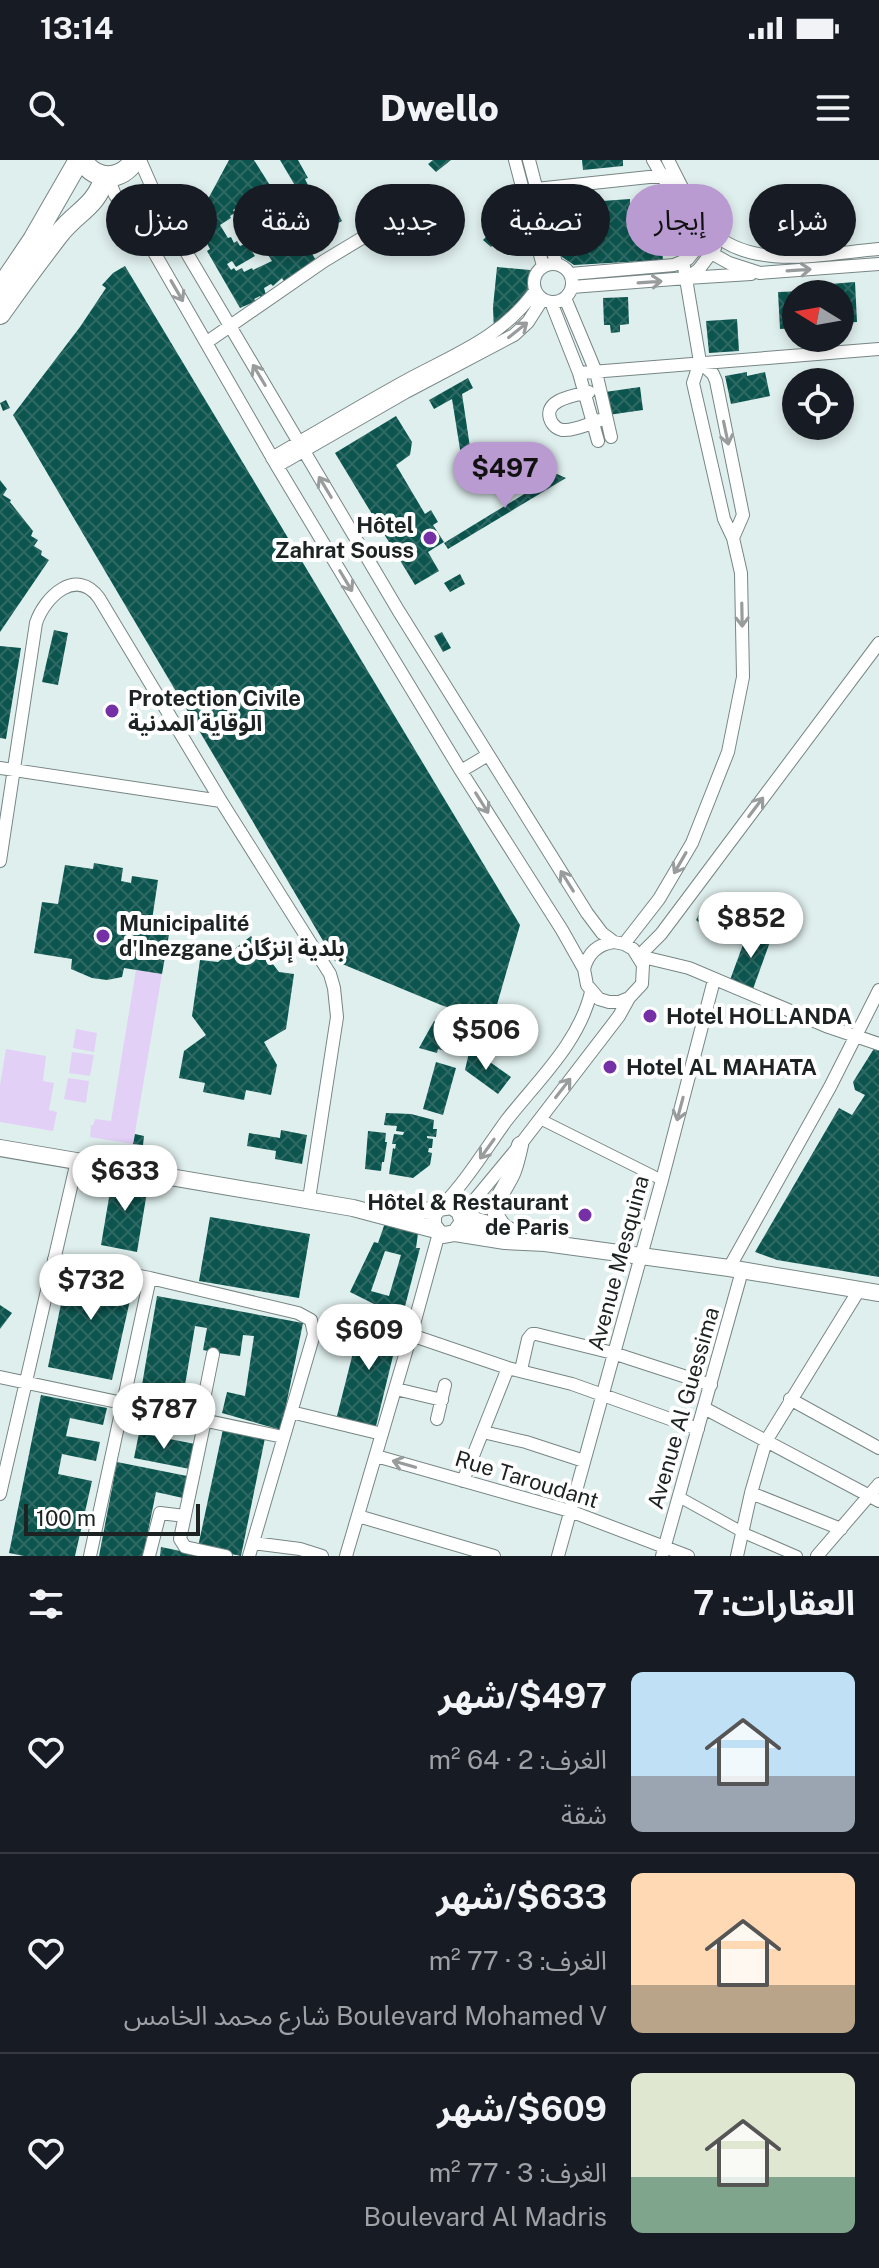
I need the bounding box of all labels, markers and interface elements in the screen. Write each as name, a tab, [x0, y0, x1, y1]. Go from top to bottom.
text: 13:14	[40, 10, 113, 46]
icon: search	[24, 86, 68, 130]
icon: menu	[811, 86, 855, 130]
text: Dwello	[380, 87, 499, 129]
chip: منزل	[106, 184, 217, 256]
chip: شقة	[233, 184, 339, 256]
chip: جديد	[355, 184, 465, 256]
chip: تصفية	[481, 184, 610, 256]
chip: إيجار	[626, 184, 733, 256]
chip: شراء	[749, 184, 856, 256]
one-way arrow	[785, 262, 812, 277]
one-way arrow	[636, 274, 663, 289]
one-way arrow	[169, 279, 185, 302]
north arrow	[782, 280, 854, 352]
map controls	[782, 280, 854, 440]
one-way arrow	[507, 322, 528, 340]
one-way arrow	[251, 364, 267, 387]
button: locate	[782, 368, 854, 440]
one-way arrow	[720, 419, 735, 445]
pin: $497	[458, 442, 552, 510]
text: $497	[471, 452, 539, 483]
one-way arrow	[317, 476, 333, 499]
place label: Hôtel Zahrat Souss	[275, 512, 414, 563]
marker: Hôtel Zahrat Souss	[421, 529, 439, 547]
one-way arrow	[338, 569, 354, 592]
one-way arrow	[734, 601, 749, 628]
place label: Protection Civile الوقاية المدنية	[128, 685, 301, 736]
marker: Protection Civile الوقاية المدنية	[103, 702, 121, 720]
one-way arrow	[474, 791, 490, 814]
one-way arrow	[748, 796, 765, 818]
one-way arrow	[672, 851, 688, 874]
one-way arrow	[558, 870, 575, 892]
pin: $852	[704, 892, 798, 960]
text: $852	[716, 902, 786, 933]
place label: Municipalité d'Inezgane بلدية إنزگان	[119, 910, 345, 964]
marker: Municipalité d'Inezgane بلدية إنزگان	[94, 927, 112, 945]
place label: Hotel HOLLANDA	[666, 1003, 852, 1029]
pin: $506	[439, 1004, 533, 1072]
marker: Hotel HOLLANDA	[641, 1007, 659, 1025]
text: $506	[451, 1014, 521, 1045]
place label: Hotel AL MAHATA	[626, 1054, 817, 1080]
marker: Hotel AL MAHATA	[601, 1058, 619, 1076]
one-way arrow	[555, 1078, 572, 1099]
one-way arrow	[672, 1096, 687, 1122]
one-way arrow	[479, 1137, 495, 1159]
pin: $633	[78, 1145, 172, 1213]
text: $633	[90, 1155, 160, 1186]
street label: Avenue Mesquina	[582, 1173, 654, 1353]
place label: Hôtel & Restaurant de Paris	[367, 1189, 569, 1240]
marker: Hôtel & Restaurant de Paris	[576, 1206, 594, 1224]
pin: $732	[44, 1254, 138, 1322]
text: $732	[57, 1264, 125, 1295]
pin: $609	[322, 1304, 416, 1372]
street label: Avenue Al Guessima	[642, 1304, 724, 1512]
text: $609	[335, 1314, 403, 1345]
pin: $787	[117, 1383, 211, 1451]
text: $787	[130, 1393, 198, 1424]
street label: Rue Taroudant	[452, 1445, 602, 1513]
one-way arrow	[391, 1456, 417, 1471]
scale bar	[24, 1500, 200, 1536]
text: 100 m	[36, 1505, 96, 1531]
icon: filters	[24, 1582, 68, 1626]
text: العقارات: 7	[693, 1583, 855, 1623]
text: $497/شهر	[438, 1676, 607, 1716]
icon: home	[695, 1704, 791, 1800]
icon: heart	[24, 1730, 68, 1774]
text: الغرف: 2 · 64 m²	[429, 1744, 607, 1775]
text: شقة	[561, 1799, 607, 1830]
text: $633/شهر	[436, 1877, 607, 1917]
icon: home	[695, 1905, 791, 2001]
icon: heart	[24, 1931, 68, 1975]
text: الغرف: 3 · 77 m²	[429, 1945, 607, 1976]
text: Boulevard Mohamed V شارع محمد الخامس	[124, 2000, 607, 2031]
text: $609/شهر	[437, 2089, 607, 2129]
icon: home	[695, 2105, 791, 2201]
icon: heart	[24, 2131, 68, 2175]
text: الغرف: 3 · 77 m²	[429, 2157, 607, 2188]
text: Boulevard Al Madris	[363, 2201, 607, 2232]

